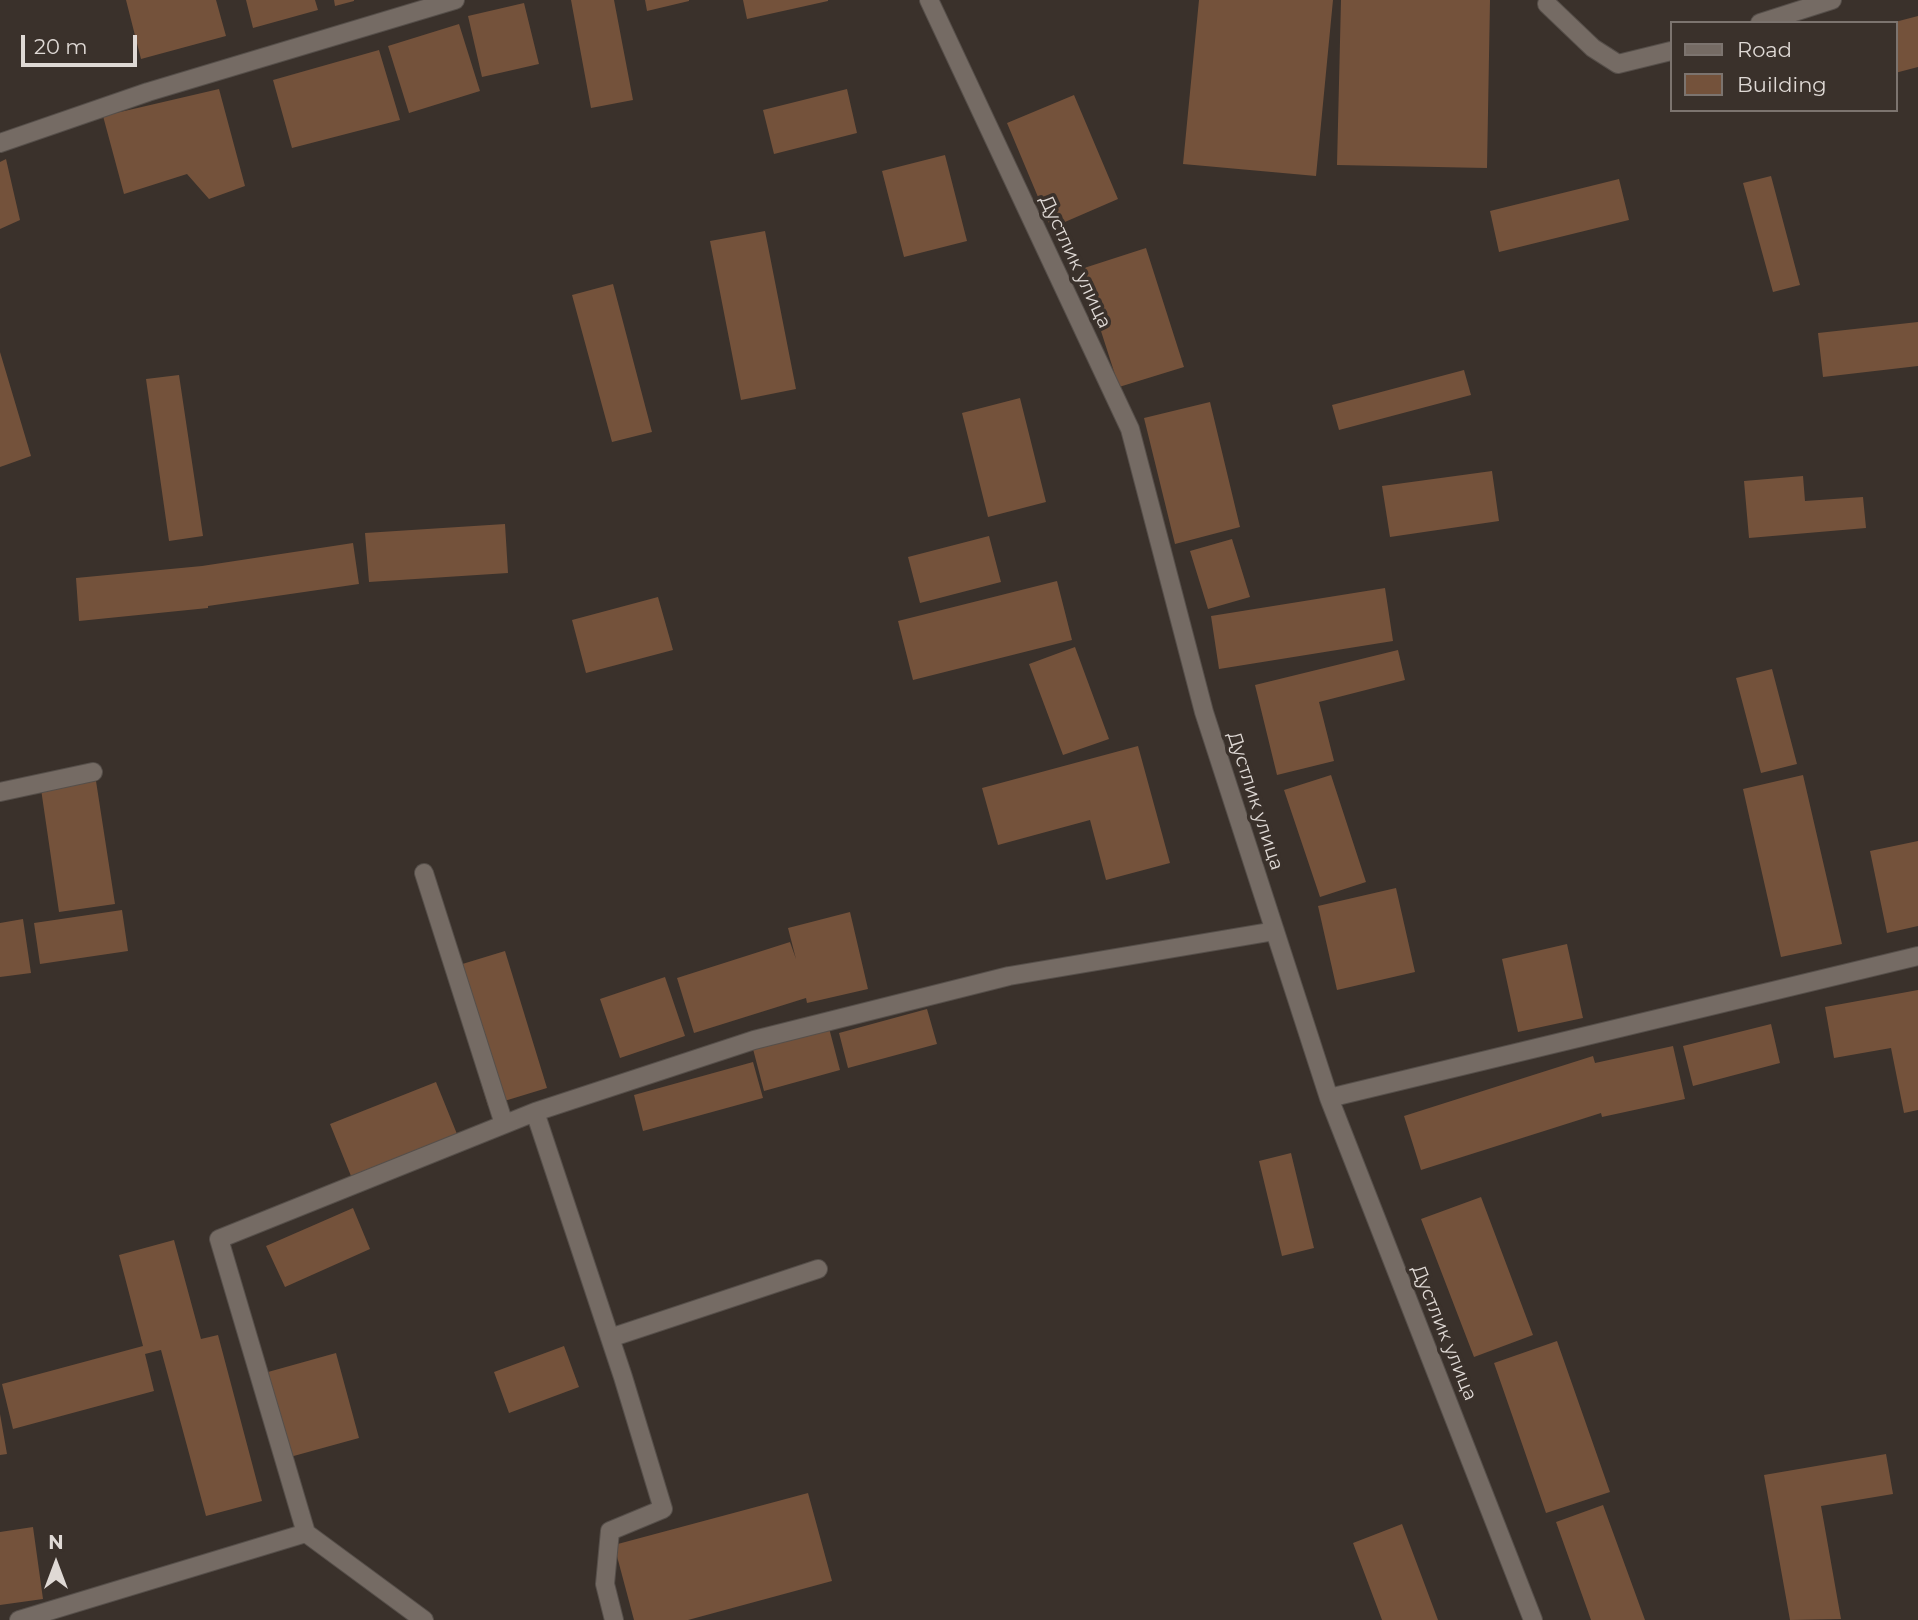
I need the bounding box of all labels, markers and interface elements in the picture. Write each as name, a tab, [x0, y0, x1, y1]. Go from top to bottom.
scale bar	[24, 21, 140, 65]
legend	[1670, 21, 1897, 112]
text: 20 m	[34, 34, 88, 59]
text: Road	[1737, 37, 1792, 62]
text: Building	[1737, 72, 1827, 97]
street label: Дустлик улица	[1034, 192, 1116, 332]
street label: Дустлик улица	[1222, 729, 1288, 873]
street label: Дустлик улица	[1406, 1262, 1482, 1404]
north arrow	[21, 1529, 91, 1599]
text: N	[48, 1531, 64, 1554]

